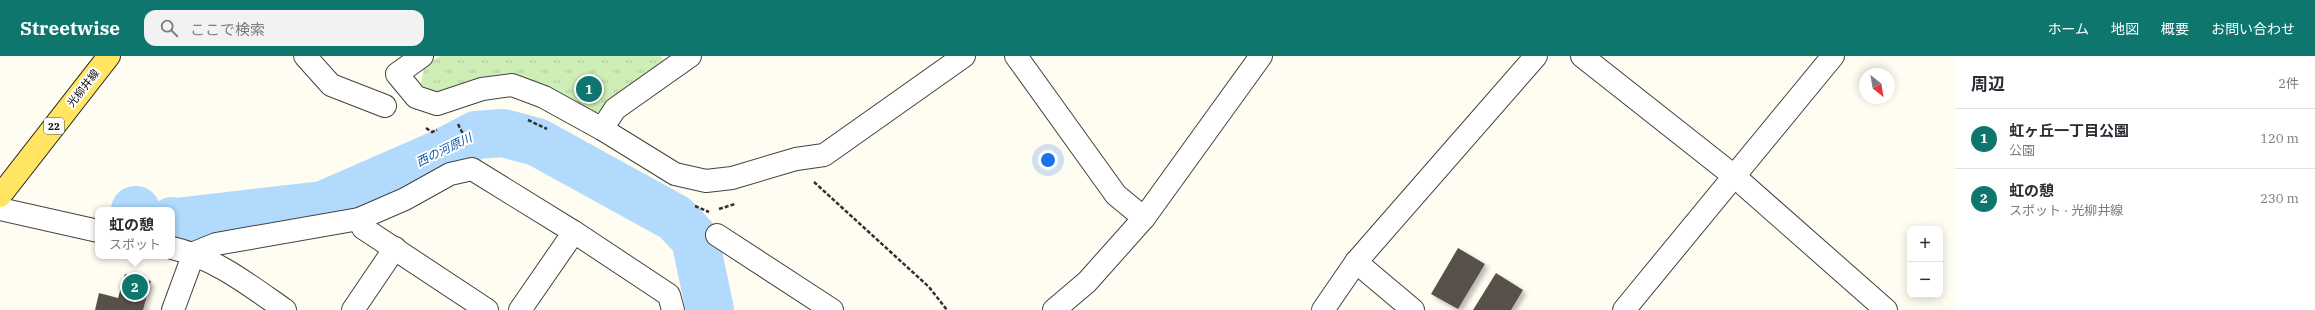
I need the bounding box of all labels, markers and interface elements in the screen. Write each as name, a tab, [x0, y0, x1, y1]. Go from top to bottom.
search box	[144, 10, 424, 46]
text: Streetwise	[20, 16, 120, 40]
icon: search	[158, 17, 180, 39]
text: ここで検索	[190, 20, 265, 39]
text: ホーム	[2047, 20, 2089, 38]
text: 地図	[2111, 20, 2139, 38]
text: 概要	[2161, 20, 2189, 38]
text: お問い合わせ	[2211, 20, 2295, 38]
street label: 光柳井線	[64, 66, 102, 110]
north arrow	[1859, 68, 1895, 104]
text: 周辺	[1971, 73, 2005, 95]
pin: 1	[576, 74, 602, 104]
text: 2件	[2278, 75, 2299, 92]
road number: 22	[44, 118, 64, 134]
text: 虹ヶ丘一丁目公園	[2009, 121, 2129, 140]
water label: 西の河原川	[414, 129, 476, 169]
text: 1	[1980, 130, 1988, 147]
text: 120 m	[2260, 130, 2299, 147]
text: 公園	[2009, 142, 2035, 159]
your location	[1038, 150, 1058, 170]
text: 虹の憩	[2009, 181, 2054, 200]
text: 2	[1980, 190, 1988, 207]
text: 230 m	[2260, 190, 2299, 207]
text: スポット · 光柳井線	[2009, 202, 2123, 219]
popup	[95, 207, 175, 259]
text: 虹の憩	[109, 215, 154, 234]
map controls	[1907, 226, 1943, 298]
button: +	[1907, 226, 1943, 262]
text: スポット	[109, 236, 161, 253]
button: −	[1907, 262, 1943, 298]
pin: 2	[122, 272, 148, 302]

